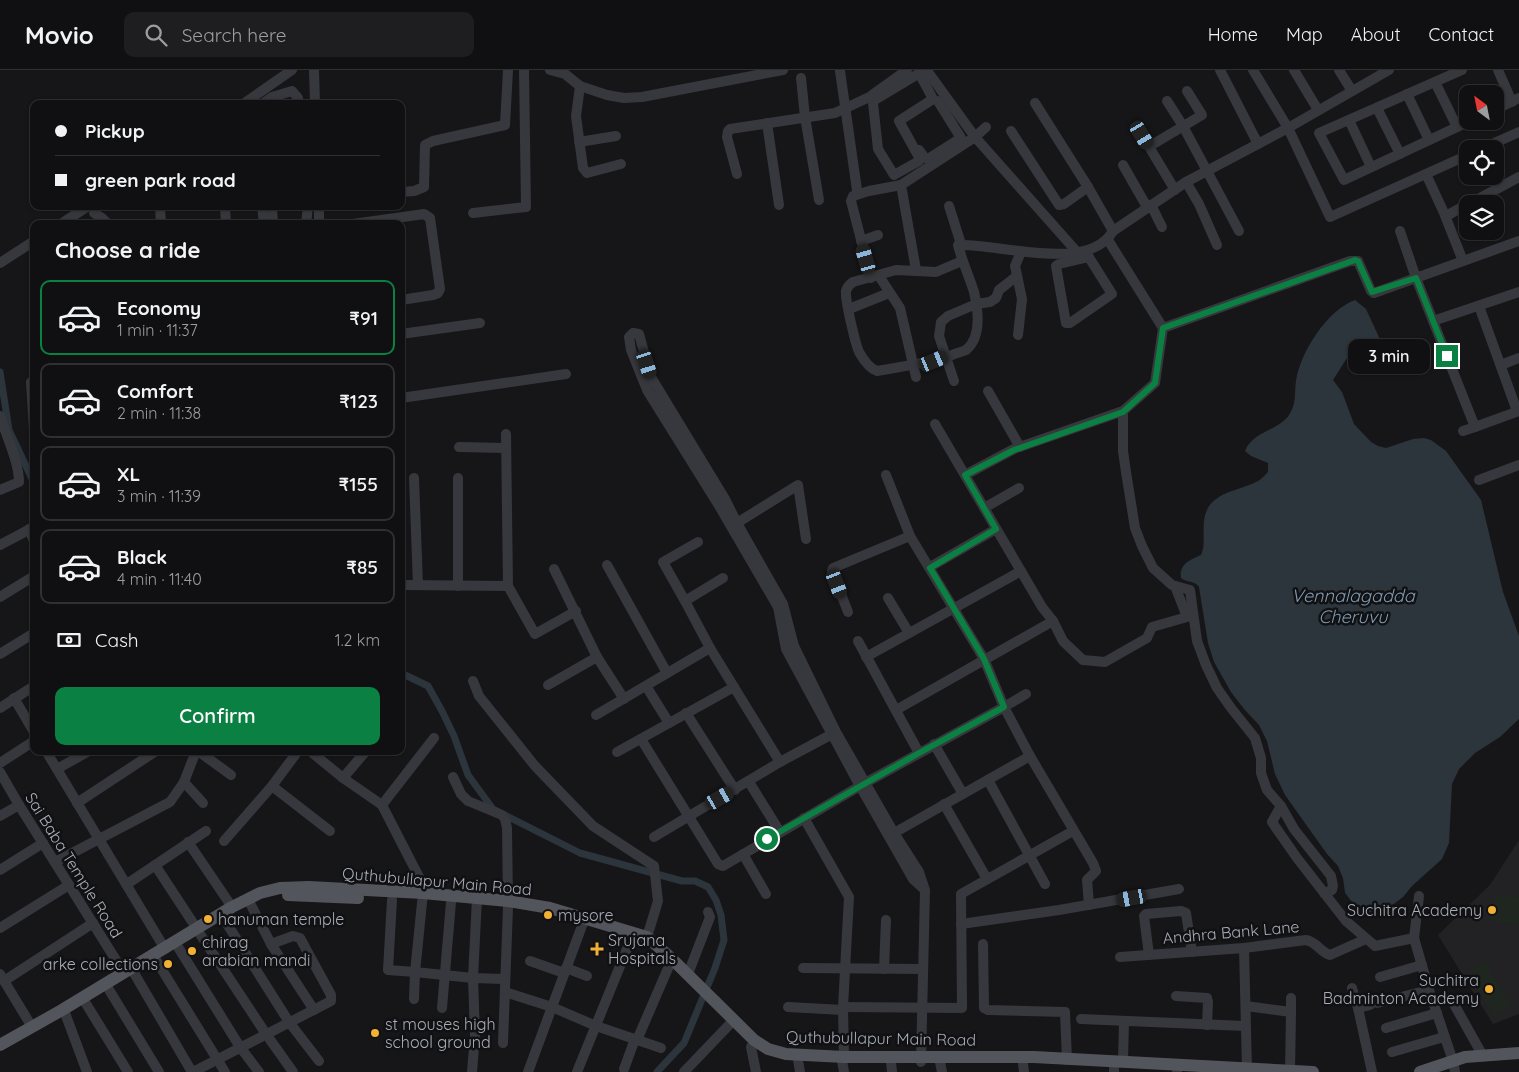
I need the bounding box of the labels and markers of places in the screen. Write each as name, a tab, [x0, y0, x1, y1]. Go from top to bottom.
place label: Suchitra Academy	[1347, 900, 1482, 920]
marker: Suchitra Academy	[1486, 904, 1498, 916]
place label: mysore	[558, 905, 613, 925]
place label: hanuman temple	[218, 909, 344, 929]
marker: mysore	[542, 909, 554, 921]
marker: hanuman temple	[202, 913, 214, 925]
place label: Srujana Hospitals	[608, 930, 676, 968]
place label: chirag arabian mandi	[202, 932, 310, 970]
marker: Srujana Hospitals	[590, 942, 604, 956]
marker: chirag arabian mandi	[186, 945, 198, 957]
place label: arke collections	[43, 954, 158, 974]
marker: arke collections	[162, 958, 174, 970]
place label: Suchitra Badminton Academy	[1323, 970, 1479, 1008]
marker: Suchitra Badminton Academy	[1483, 983, 1495, 995]
place label: st mouses high school ground	[385, 1014, 496, 1052]
marker: st mouses high school ground	[369, 1027, 381, 1039]

